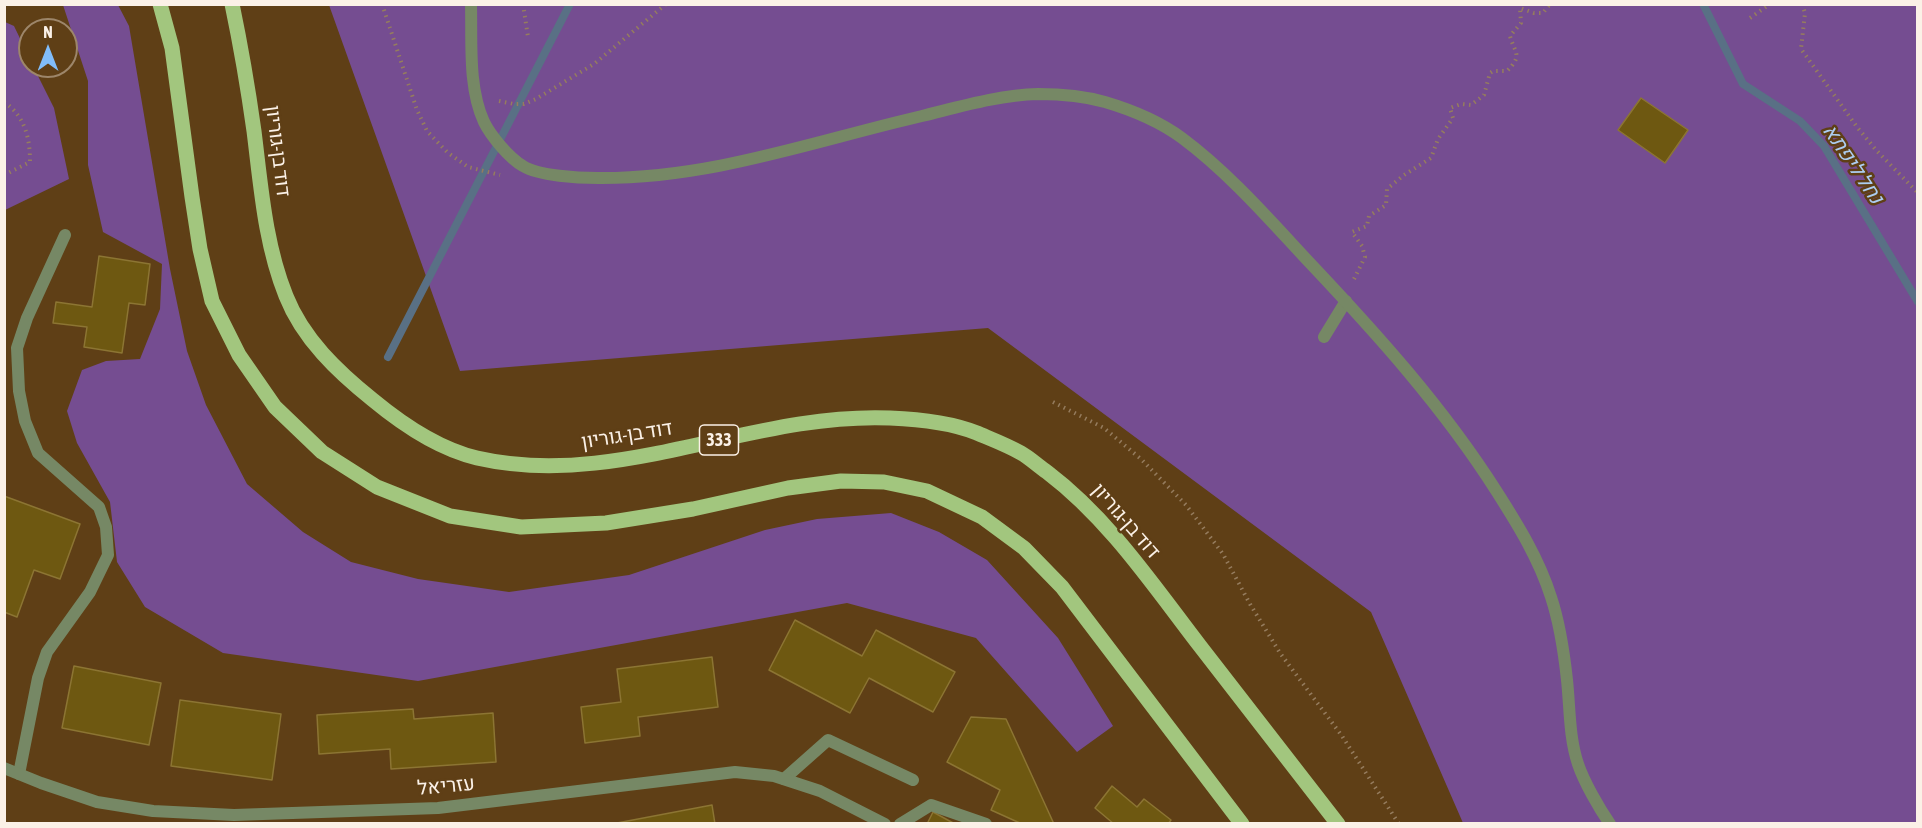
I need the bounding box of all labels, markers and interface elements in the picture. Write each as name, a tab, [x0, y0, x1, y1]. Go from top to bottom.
north arrow	[18, 18, 78, 78]
text: N	[43, 23, 53, 41]
street label: דוד בן-גוריון	[260, 104, 296, 198]
water label: נחל ליפתא	[1817, 119, 1889, 209]
street label: דוד בן-גוריון	[580, 416, 674, 454]
road number: 333	[700, 425, 738, 455]
street label: דוד בן-גוריון	[1087, 478, 1165, 564]
street label: עזריאל	[416, 772, 476, 800]

